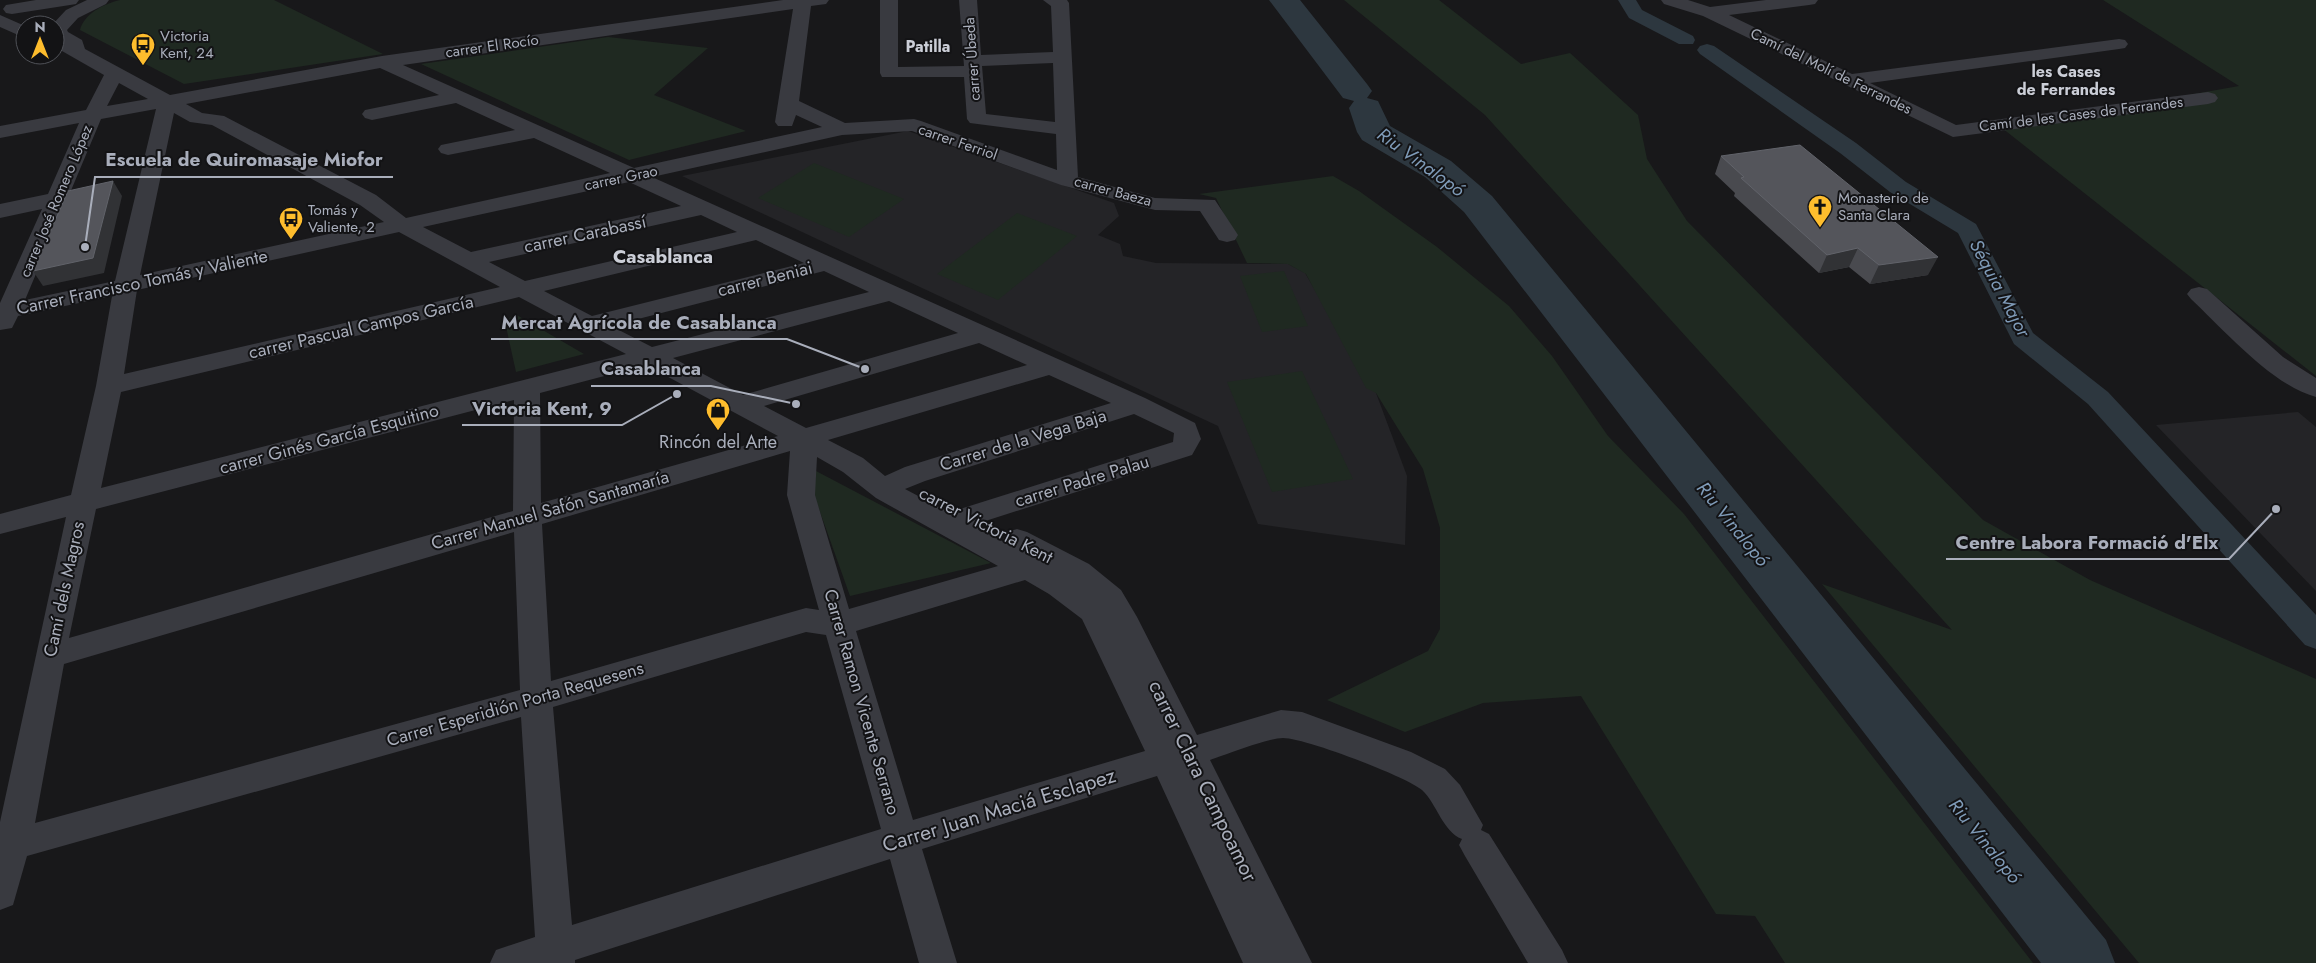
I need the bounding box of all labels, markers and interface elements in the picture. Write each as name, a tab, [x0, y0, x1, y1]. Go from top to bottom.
north arrow	[15, 15, 65, 65]
text: N	[34, 17, 46, 37]
street label: carrer Úbeda	[958, 17, 986, 101]
street label: Camí del Molí de Ferrandes	[1747, 22, 1915, 120]
place label: Victoria Kent, 24	[160, 25, 214, 64]
street label: carrer El Rocío	[444, 29, 540, 63]
bus stop icon: Victoria Kent, 24	[130, 32, 156, 66]
district label: Patilla	[906, 35, 950, 58]
district label: les Cases de Ferrandes	[2017, 60, 2115, 101]
street label: Camí de les Cases de Ferrandes	[1978, 91, 2184, 137]
street label: carrer Ferriol	[915, 118, 1001, 166]
street label: carrer José Romero López	[14, 121, 98, 281]
water label: Riu Vinalopó	[1372, 121, 1470, 203]
callout: Escuela de Quiromasaje Miofor	[95, 143, 393, 177]
text: Escuela de Quiromasaje Miofor	[105, 146, 383, 173]
street label: carrer Grao	[583, 160, 659, 196]
street label: carrer Baeza	[1072, 170, 1154, 212]
place label: Monasterio de Santa Clara	[1838, 187, 1929, 226]
church icon: Monasterio de Santa Clara	[1807, 194, 1833, 228]
place label: Tomás y Valiente, 2	[308, 199, 375, 238]
bus stop icon: Tomás y Valiente, 2	[278, 206, 304, 240]
street label: carrer Carabassí	[522, 208, 650, 260]
water label: Séquia Major	[1963, 234, 2038, 343]
street label: Carrer Francisco Tomás y Valiente	[14, 243, 270, 321]
district label: Casablanca	[613, 243, 713, 270]
street label: carrer Beniai	[715, 255, 815, 303]
street label: carrer Pascual Campos García	[246, 288, 476, 366]
callout: Mercat Agrícola de Casablanca	[491, 305, 787, 339]
text: Mercat Agrícola de Casablanca	[501, 309, 777, 336]
callout: Casablanca	[591, 352, 711, 386]
text: Casablanca	[601, 355, 701, 382]
callout: Victoria Kent, 9	[462, 391, 622, 425]
text: Victoria Kent, 9	[471, 395, 612, 422]
street label: carrer Ginés García Esquitino	[217, 397, 442, 481]
shop icon: Rincón del Arte	[705, 397, 731, 431]
street label: Carrer de la Vega Baja	[937, 402, 1109, 478]
place label: Rincón del Arte	[659, 429, 777, 455]
street label: carrer Padre Palau	[1012, 448, 1152, 514]
street label: Carrer Manuel Safón Santamaría	[428, 464, 672, 556]
water label: Riu Vinalopó	[1690, 476, 1776, 572]
street label: carrer Victoria Kent	[915, 480, 1058, 570]
street label: Camí dels Magros	[37, 519, 91, 659]
callout: Centre Labora Formació d'Elx	[1946, 525, 2229, 559]
text: Centre Labora Formació d'Elx	[1956, 529, 2219, 556]
street label: Carrer Ramon Vicente Serrano	[817, 586, 907, 818]
street label: Carrer Esperidión Porta Requesens	[383, 655, 647, 753]
street label: carrer Clara Campoamor	[1141, 675, 1265, 888]
street label: Carrer Juan Maciá Esclapez	[879, 760, 1120, 860]
water label: Riu Vinalopó	[1942, 793, 2028, 889]

